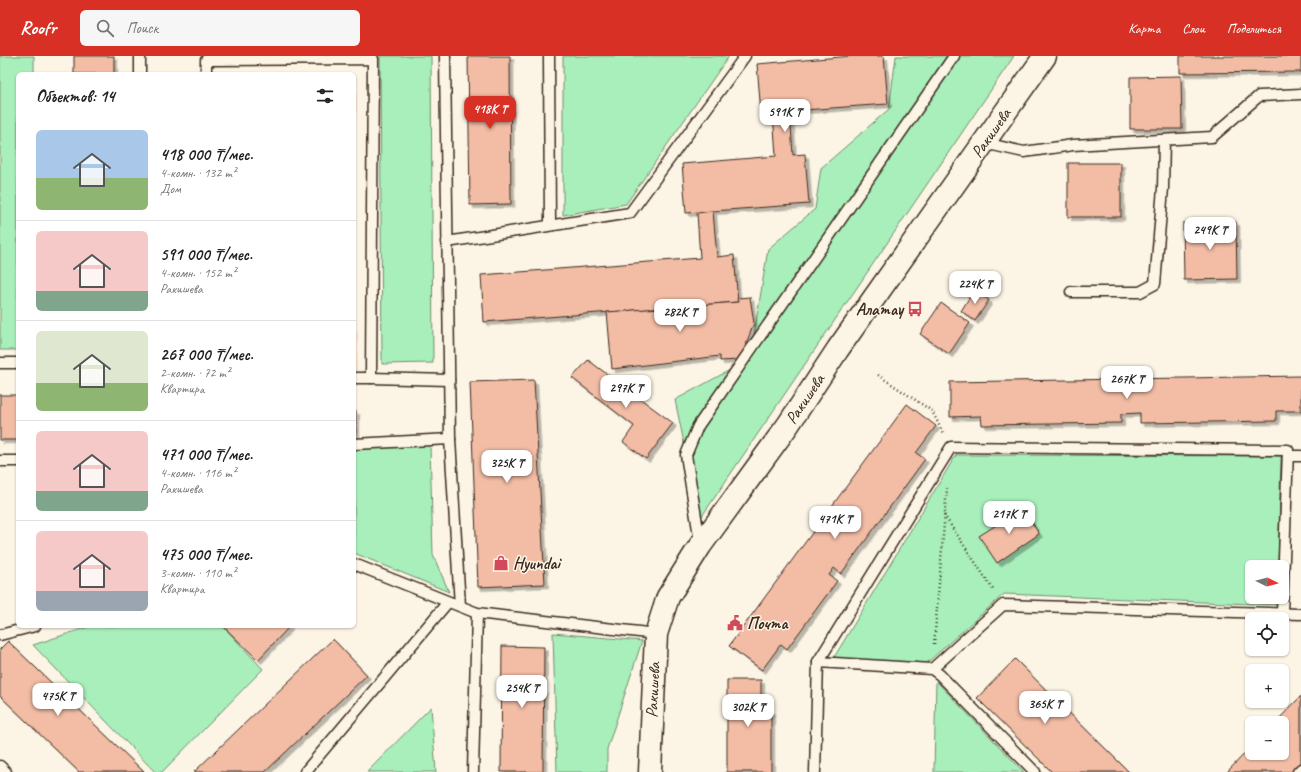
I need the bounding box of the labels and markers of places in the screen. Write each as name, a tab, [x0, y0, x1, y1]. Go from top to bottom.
pin: 418K ₸	[457, 96, 523, 130]
pin: 591K ₸	[752, 99, 818, 133]
pin: 249K ₸	[1177, 217, 1243, 251]
pin: 224K ₸	[942, 271, 1008, 305]
pin: 282K ₸	[647, 299, 713, 333]
place label: Алатау	[856, 299, 905, 320]
bus stop icon: Алатау	[906, 300, 924, 318]
pin: 267K ₸	[1094, 366, 1160, 400]
pin: 297K ₸	[593, 375, 659, 409]
pin: 325K ₸	[474, 450, 540, 484]
pin: 217K ₸	[976, 501, 1042, 535]
pin: 471K ₸	[802, 506, 868, 540]
place label: Hyundai	[513, 553, 562, 574]
shop icon: Hyundai	[492, 554, 510, 572]
place label: Почта	[747, 613, 789, 634]
public building icon: Почта	[726, 614, 744, 632]
pin: 254K ₸	[489, 675, 555, 709]
pin: 475K ₸	[25, 683, 91, 717]
pin: 365K ₸	[1012, 691, 1078, 725]
pin: 302K ₸	[715, 694, 781, 728]

